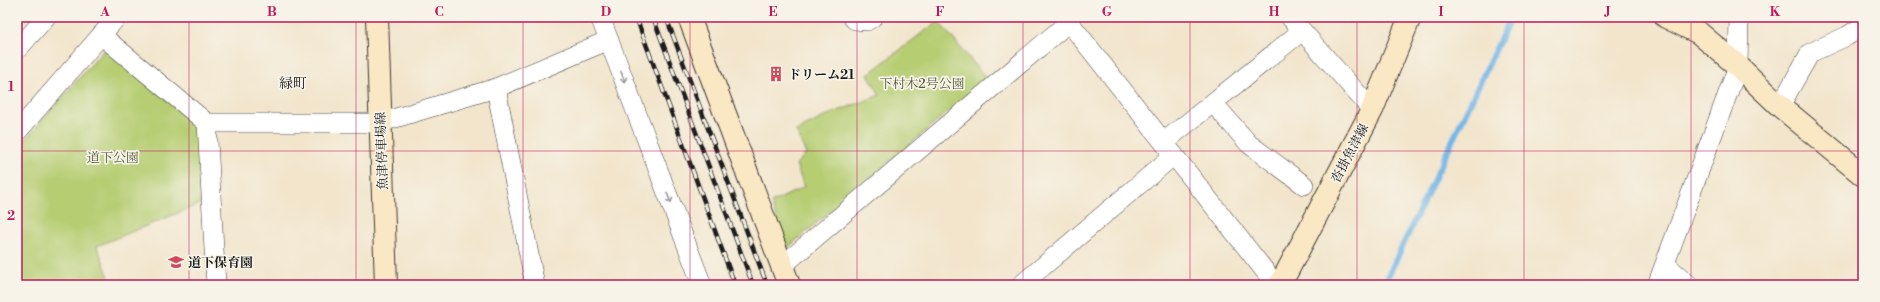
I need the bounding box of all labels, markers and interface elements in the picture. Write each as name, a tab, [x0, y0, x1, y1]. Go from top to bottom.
text: A	[99, 4, 110, 20]
text: B	[267, 4, 277, 20]
text: C	[434, 4, 444, 20]
text: D	[601, 4, 611, 20]
text: E	[768, 4, 778, 20]
text: F	[935, 4, 945, 20]
text: G	[1102, 4, 1113, 20]
text: H	[1269, 4, 1280, 20]
text: I	[1438, 4, 1444, 20]
text: J	[1603, 4, 1611, 20]
text: K	[1770, 4, 1781, 20]
building icon: ドリーム21	[767, 65, 785, 83]
place label: ドリーム21	[788, 67, 855, 83]
one-way arrow	[619, 70, 627, 82]
district label: 緑町	[279, 75, 307, 93]
park label: 下村木2号公園	[879, 76, 965, 92]
text: 1	[8, 79, 15, 95]
street label: 魚津停車場線	[373, 112, 391, 190]
street label: 沓掛魚津線	[1328, 121, 1372, 186]
park label: 道下公園	[87, 150, 139, 166]
one-way arrow	[666, 192, 674, 204]
text: 2	[7, 208, 15, 224]
school or university icon: 道下保育園	[167, 253, 185, 271]
place label: 道下保育園	[188, 255, 253, 271]

